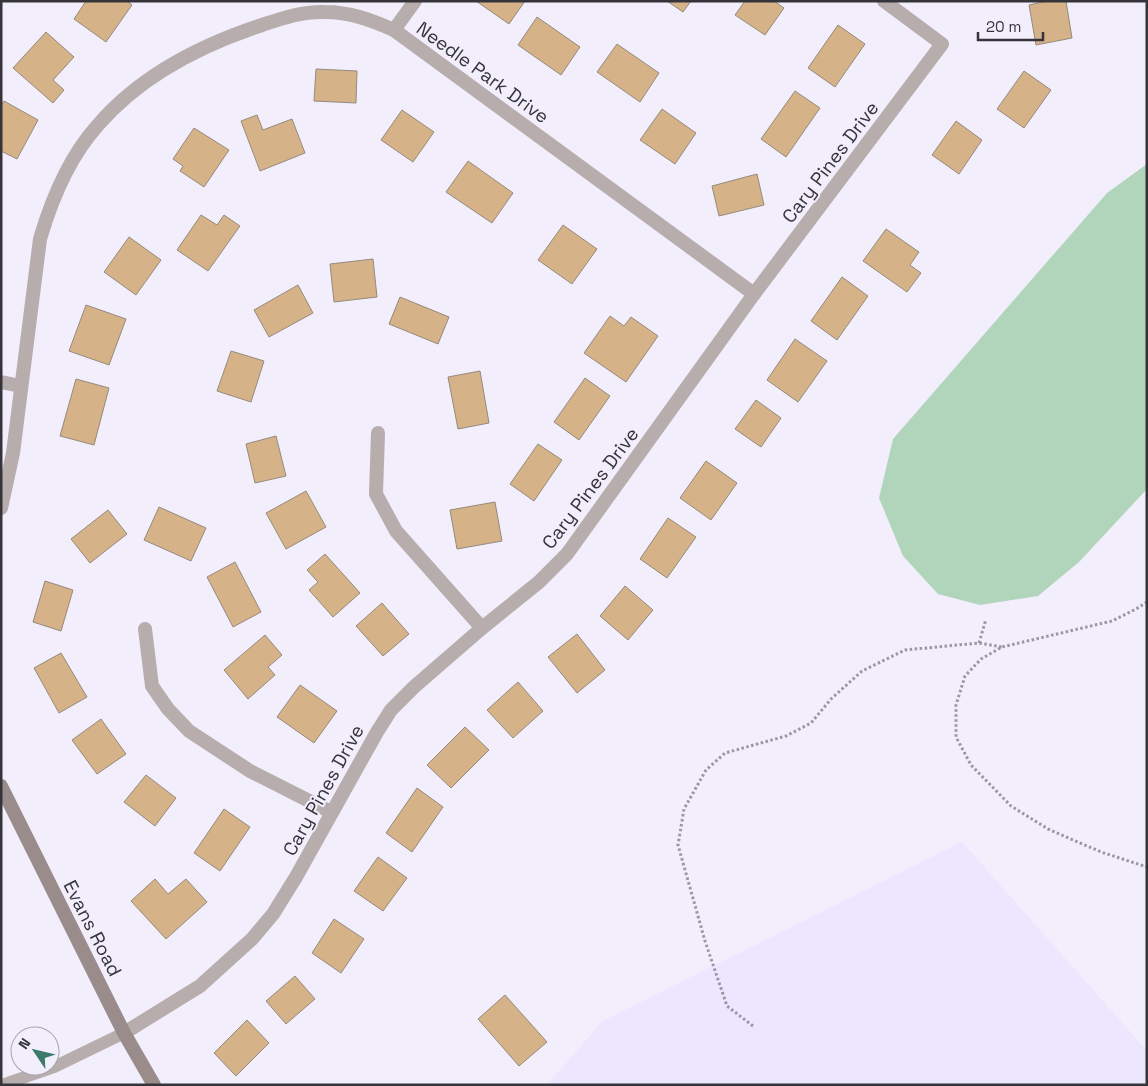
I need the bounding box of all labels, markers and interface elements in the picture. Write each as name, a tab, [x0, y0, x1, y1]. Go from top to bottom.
scale bar	[978, 10, 1043, 42]
street label: Needle Park Drive	[411, 16, 554, 129]
text: 20 m	[986, 17, 1021, 36]
street label: Cary Pines Drive	[776, 96, 884, 228]
street label: Cary Pines Drive	[536, 422, 644, 554]
street label: Cary Pines Drive	[277, 720, 370, 860]
street label: Evans Road	[58, 876, 127, 981]
north arrow	[10, 1026, 60, 1076]
text: N	[14, 1035, 34, 1053]

